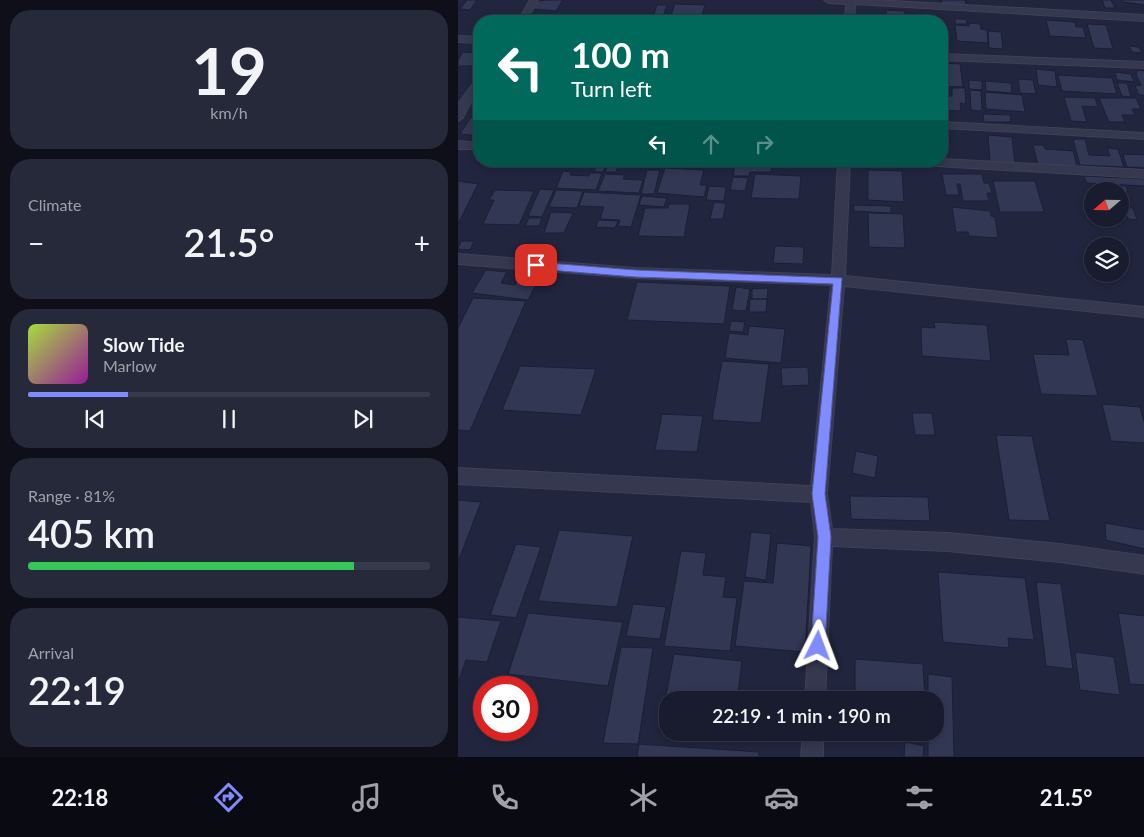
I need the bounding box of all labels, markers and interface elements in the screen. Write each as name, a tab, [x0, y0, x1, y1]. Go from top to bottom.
text: 19	[191, 31, 267, 109]
text: 100 m	[571, 33, 670, 75]
icon: left	[488, 35, 553, 100]
text: Turn left	[571, 75, 652, 102]
text: km/h	[210, 103, 248, 122]
icon: left	[644, 130, 672, 158]
icon: ahead	[697, 130, 725, 158]
icon: right	[750, 130, 778, 158]
north arrow	[1084, 182, 1129, 228]
map controls	[1084, 182, 1129, 282]
text: Climate	[28, 195, 81, 214]
text: 21.5°	[184, 219, 274, 265]
text: −	[28, 226, 44, 260]
text: +	[414, 226, 430, 260]
button: layers	[1084, 237, 1129, 282]
pin	[515, 244, 557, 286]
icon: arrive	[522, 251, 550, 279]
text: Slow Tide	[103, 333, 185, 356]
text: Marlow	[103, 356, 157, 375]
icon: previous	[81, 405, 109, 433]
icon: pause	[215, 405, 243, 433]
icon: next	[349, 405, 377, 433]
text: Range · 81%	[28, 486, 115, 505]
text: 405 km	[28, 510, 155, 556]
position arrow	[791, 619, 843, 671]
text: Arrival	[28, 643, 74, 662]
text: 22:19	[28, 667, 126, 713]
speed limit sign: 30	[473, 676, 538, 741]
text: 22:19 · 1 min · 190 m	[712, 704, 891, 727]
icon: directions	[211, 780, 246, 815]
icon: music	[349, 780, 384, 815]
icon: phone	[487, 780, 522, 815]
icon: climate	[626, 780, 661, 815]
icon: car	[764, 780, 799, 815]
icon: filters	[902, 780, 937, 815]
text: 22:18	[52, 784, 108, 811]
text: 21.5°	[1040, 784, 1092, 811]

